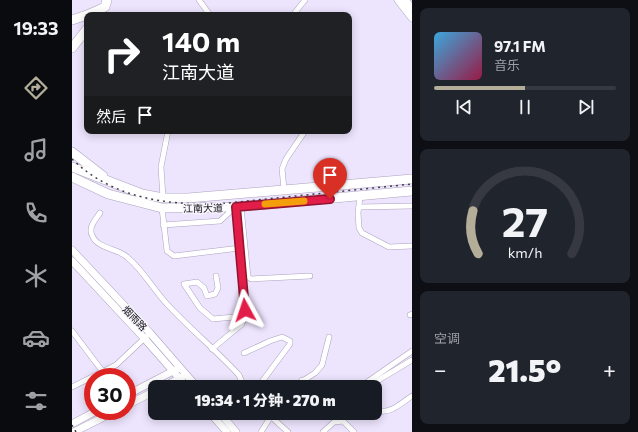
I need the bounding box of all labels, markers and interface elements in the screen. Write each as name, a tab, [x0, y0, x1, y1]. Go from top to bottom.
text: 19:33	[14, 17, 58, 39]
text: 140 m	[162, 24, 240, 58]
icon: right	[96, 28, 148, 80]
text: 97.1 FM	[494, 37, 546, 55]
text: 音乐	[494, 57, 520, 73]
text: 江南大道	[162, 61, 234, 83]
icon: directions	[22, 74, 50, 102]
icon: previous	[453, 96, 475, 118]
icon: pause	[514, 96, 536, 118]
icon: next	[575, 96, 597, 118]
icon: arrive	[134, 104, 156, 126]
text: 然后	[96, 107, 126, 125]
icon: music	[22, 136, 50, 164]
pin	[313, 158, 347, 199]
icon: arrive	[319, 164, 341, 186]
text: 27	[502, 195, 548, 246]
icon: phone	[22, 199, 50, 227]
street label: 江南大道	[183, 202, 223, 214]
text: km/h	[508, 243, 542, 261]
icon: climate	[22, 262, 50, 290]
position arrow	[224, 289, 266, 331]
street label: 烟雨路	[120, 303, 150, 333]
icon: car	[22, 324, 50, 352]
text: 空调	[434, 330, 460, 346]
text: 21.5°	[488, 351, 561, 388]
text: −	[434, 356, 447, 383]
text: +	[603, 356, 616, 383]
speed limit sign: 30	[84, 368, 136, 420]
icon: filters	[22, 387, 50, 415]
text: 19:34 · 1 分钟 · 270 m	[194, 391, 336, 409]

